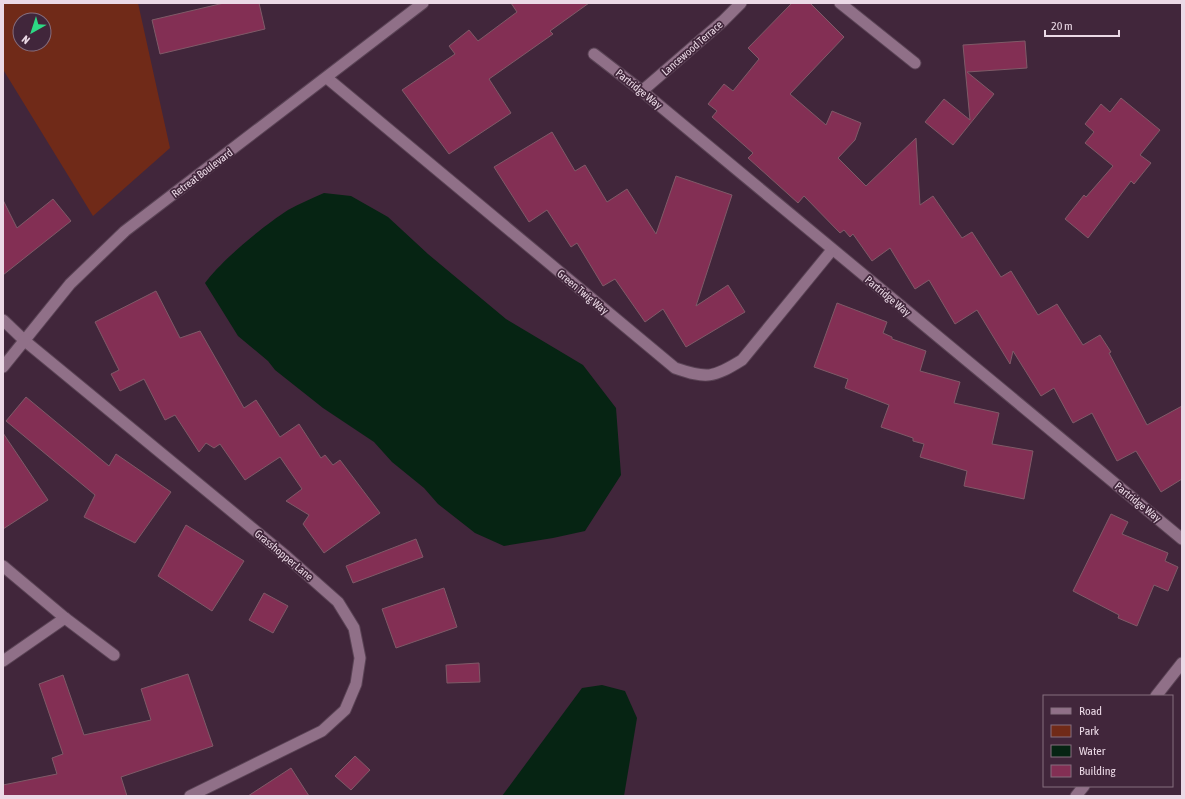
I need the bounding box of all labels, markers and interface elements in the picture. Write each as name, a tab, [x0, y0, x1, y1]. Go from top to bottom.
north arrow	[12, 12, 52, 52]
scale bar	[1045, 12, 1119, 38]
street label: Lancewood Terrace	[659, 18, 725, 78]
text: 20 m	[1051, 19, 1073, 33]
text: N	[19, 33, 32, 46]
street label: Partridge Way	[614, 67, 665, 112]
street label: Retreat Boulevard	[169, 146, 235, 200]
street label: Green Twig Way	[555, 267, 611, 317]
street label: Partridge Way	[863, 273, 914, 319]
street label: Partridge Way	[1113, 480, 1164, 525]
street label: Grasshopper Lane	[253, 527, 315, 583]
legend	[1043, 695, 1173, 787]
text: Road	[1079, 704, 1102, 718]
text: Park	[1079, 724, 1100, 738]
text: Water	[1079, 744, 1106, 758]
text: Building	[1079, 764, 1117, 778]

